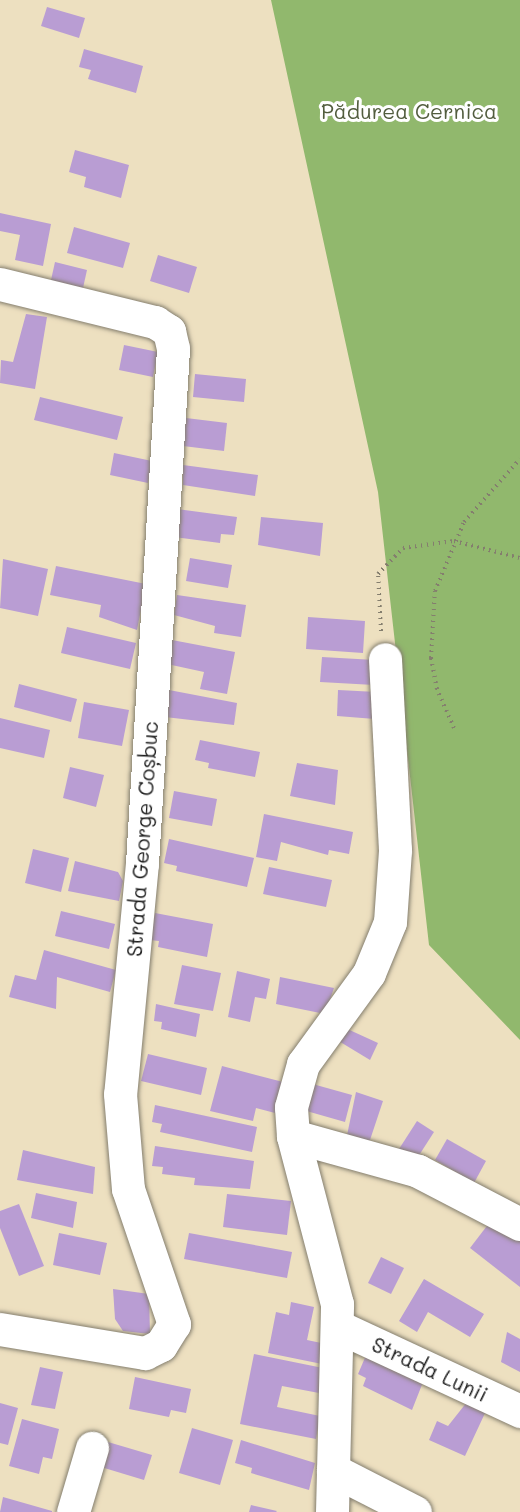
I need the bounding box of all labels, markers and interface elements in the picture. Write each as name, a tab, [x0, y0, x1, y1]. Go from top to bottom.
park label: Pădurea Cernica	[321, 98, 497, 124]
street label: Strada George Coșbuc	[121, 720, 163, 958]
street label: Strada Lunii	[368, 1331, 492, 1407]

